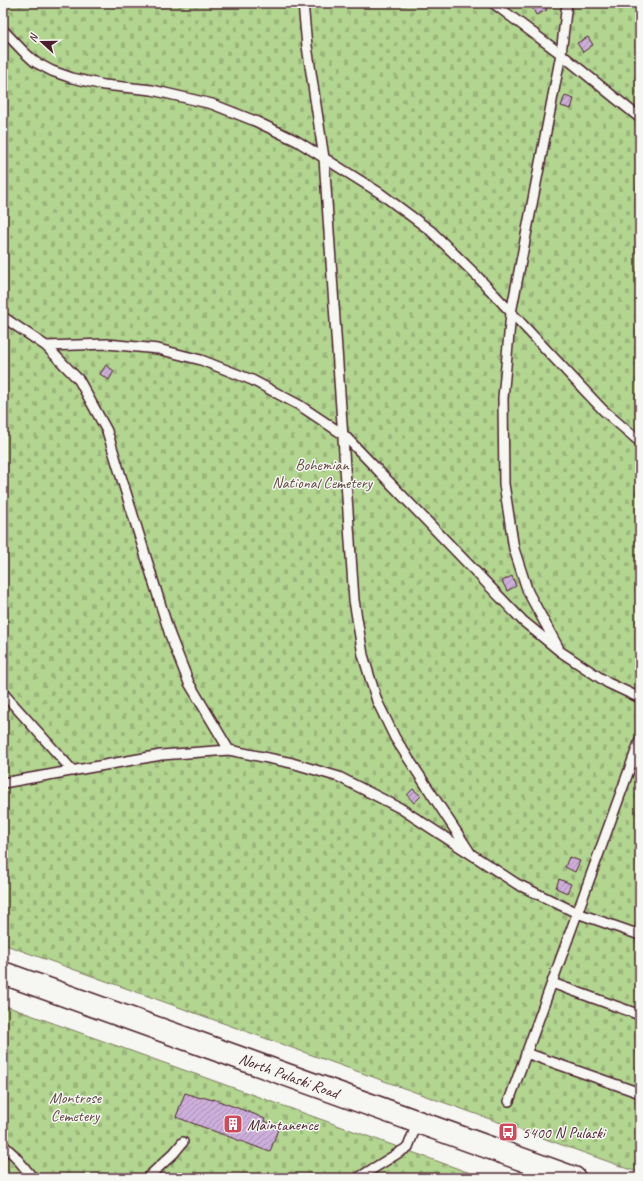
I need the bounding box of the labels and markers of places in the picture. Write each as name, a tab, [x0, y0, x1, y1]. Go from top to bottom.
building icon: Maintanence	[222, 1113, 244, 1135]
place label: Maintanence	[247, 1115, 320, 1135]
bus stop icon: 5400 N Pulaski	[497, 1121, 519, 1143]
place label: 5400 N Pulaski	[522, 1123, 607, 1143]

